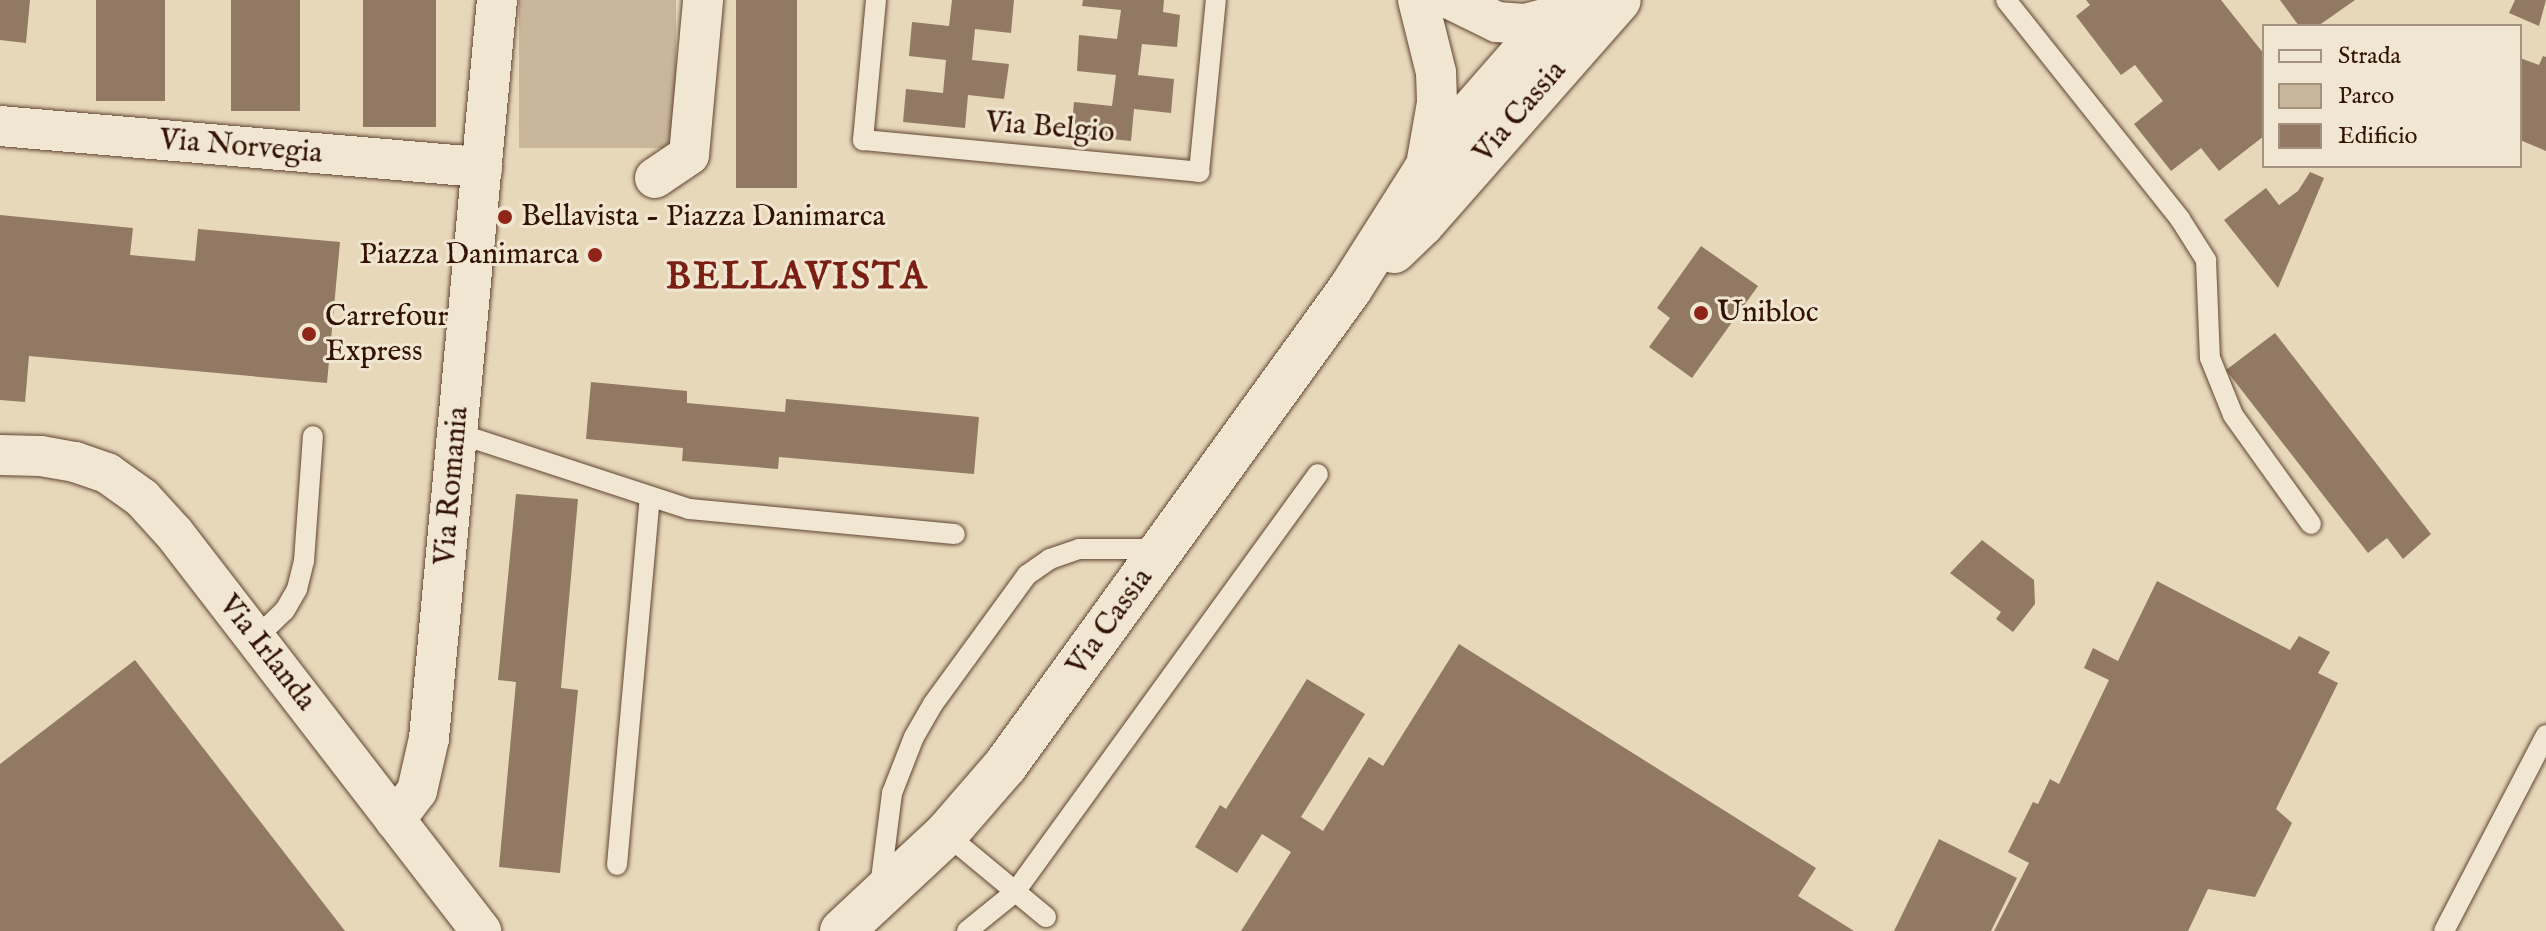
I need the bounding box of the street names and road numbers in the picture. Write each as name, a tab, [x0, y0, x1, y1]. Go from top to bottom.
street label: Via Cassia	[1466, 54, 1574, 170]
street label: Via Belgio	[984, 104, 1116, 152]
street label: Via Norvegia	[158, 122, 324, 172]
street label: Via Romania	[427, 405, 477, 567]
street label: Via Cassia	[1059, 561, 1161, 683]
street label: Via Irlanda	[211, 588, 323, 718]

